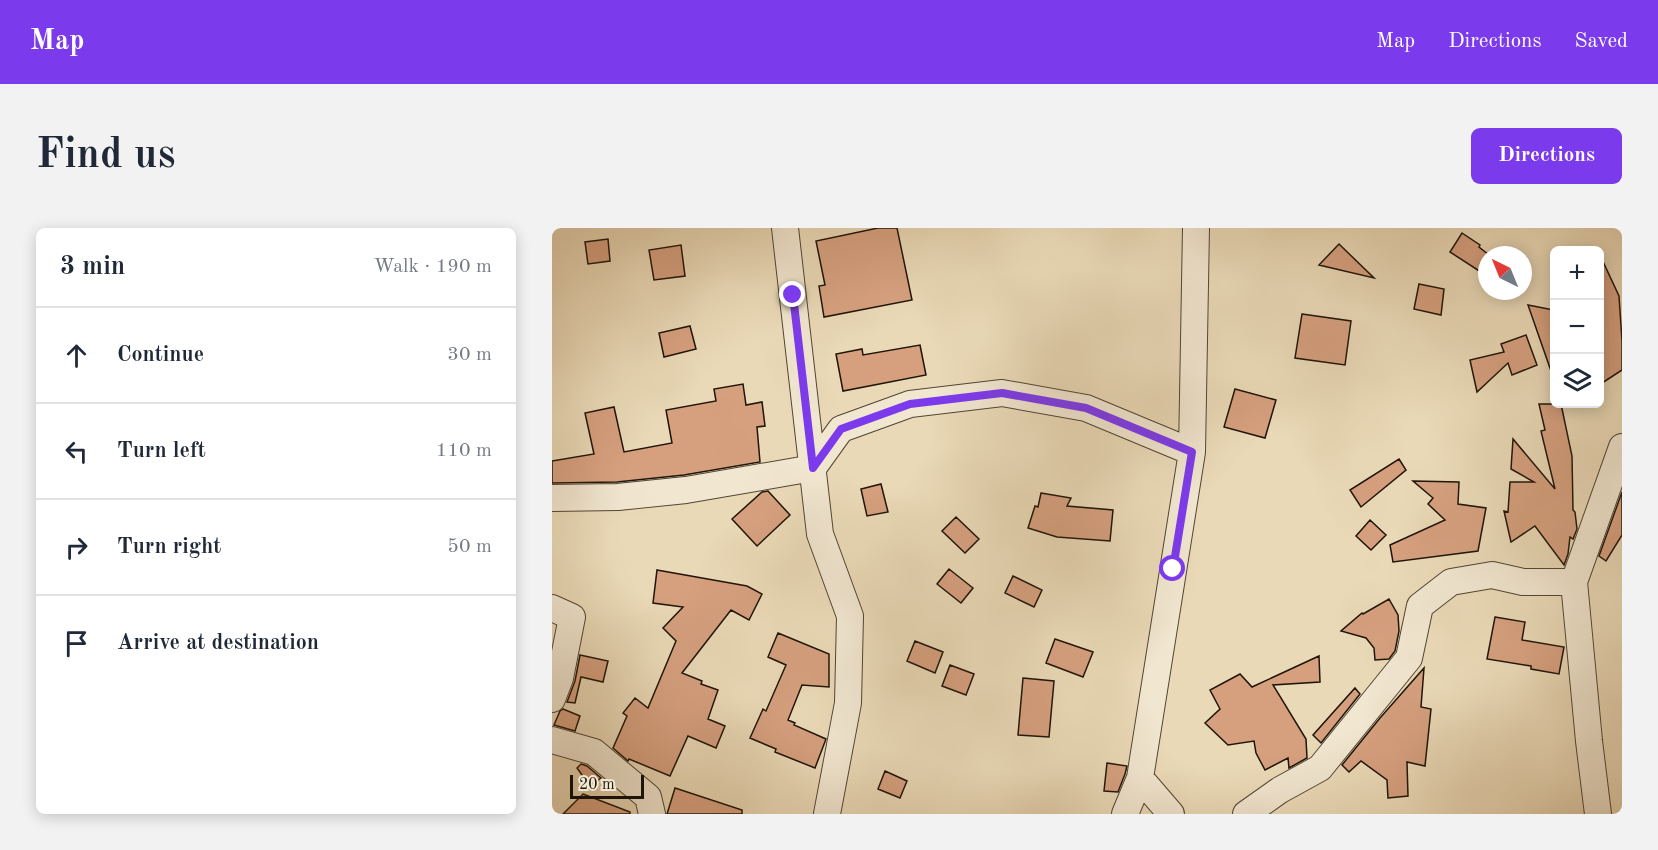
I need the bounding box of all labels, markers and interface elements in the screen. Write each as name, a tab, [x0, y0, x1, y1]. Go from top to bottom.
text: Map	[30, 28, 84, 56]
text: Map	[1376, 31, 1415, 52]
text: Directions	[1448, 31, 1542, 52]
text: Saved	[1575, 31, 1628, 52]
button: Directions	[1471, 128, 1622, 184]
text: Find us	[36, 135, 175, 177]
north arrow	[1478, 246, 1532, 300]
map controls	[1550, 246, 1604, 408]
button: +	[1550, 246, 1604, 300]
text: 3 min	[60, 254, 125, 280]
text: Walk · 190 m	[373, 257, 492, 277]
route end	[779, 281, 805, 307]
button: −	[1550, 300, 1604, 354]
icon: ahead	[60, 339, 93, 372]
text: Continue	[117, 344, 204, 366]
text: 30 m	[447, 345, 492, 365]
button: layers	[1550, 354, 1604, 408]
icon: left	[60, 435, 93, 468]
text: Turn left	[117, 440, 206, 462]
text: 110 m	[436, 441, 492, 461]
icon: right	[60, 531, 93, 564]
text: Turn right	[117, 536, 221, 558]
text: 50 m	[447, 537, 492, 557]
route start	[1159, 555, 1185, 581]
icon: arrive	[60, 627, 93, 660]
text: Arrive at destination	[117, 632, 319, 654]
scale bar	[570, 772, 644, 800]
text: 20 m	[579, 777, 615, 793]

